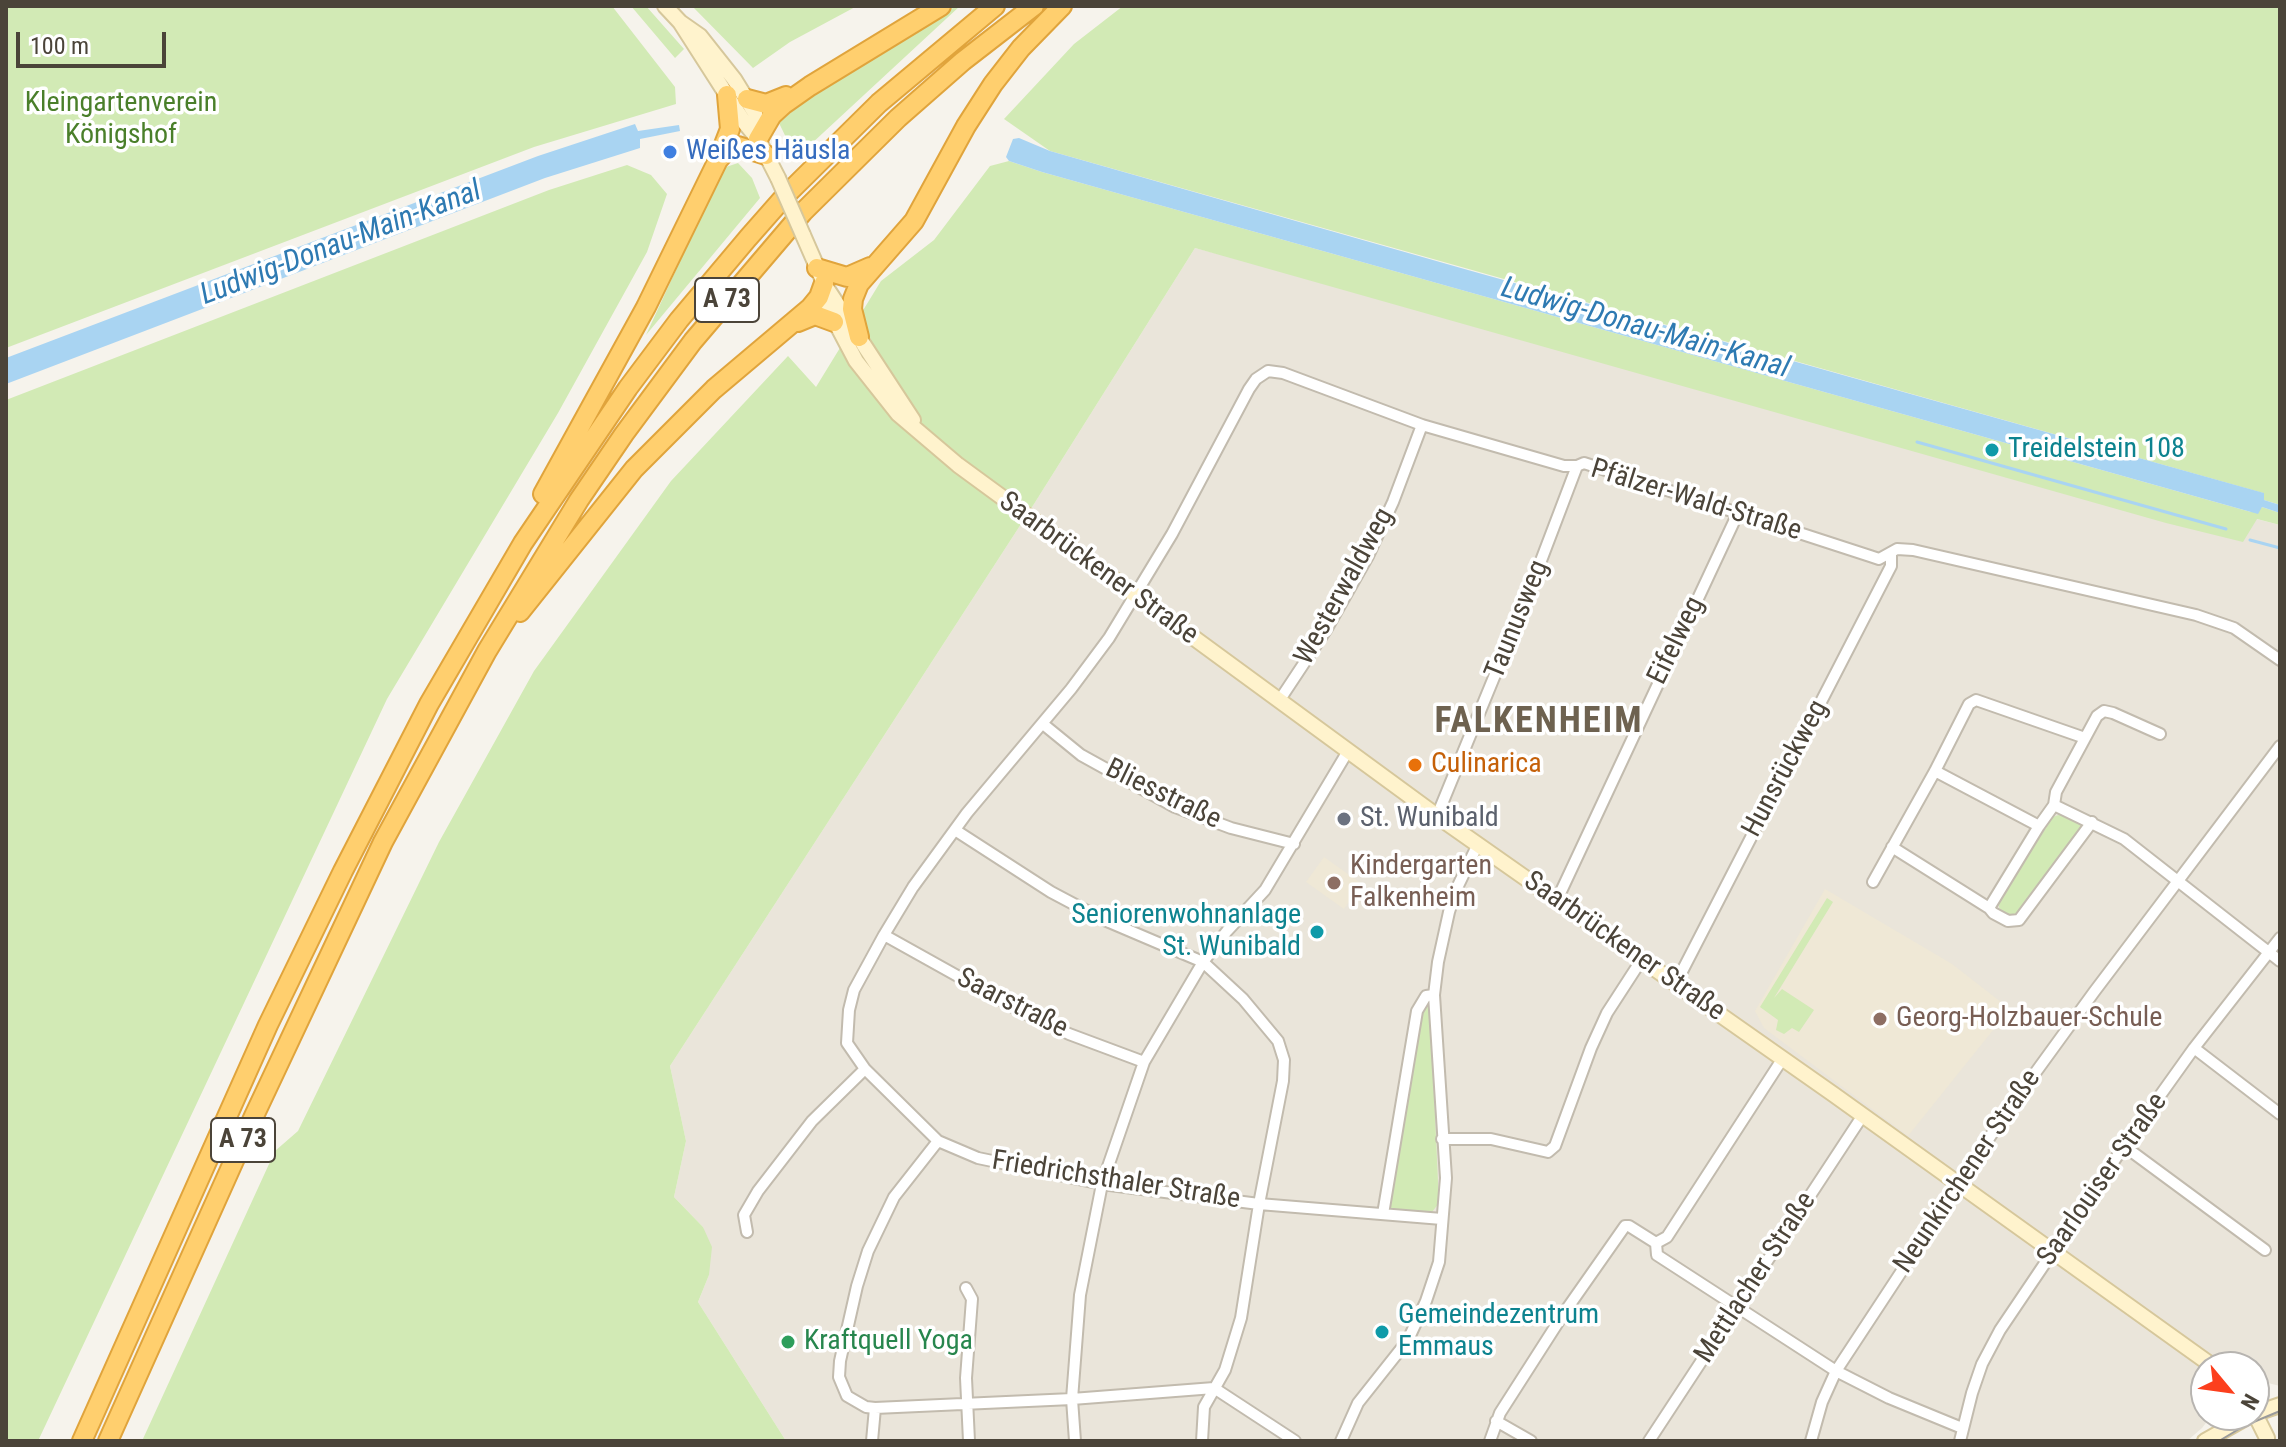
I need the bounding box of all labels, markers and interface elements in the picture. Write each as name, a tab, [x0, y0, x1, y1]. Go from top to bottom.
scale bar	[20, 16, 170, 66]
text: 100 m	[30, 32, 89, 60]
park label: Kleingartenverein Königshof	[25, 87, 217, 153]
place label: Weißes Häusla	[686, 135, 850, 169]
marker: Weißes Häusla	[661, 143, 679, 161]
water label: Ludwig-Donau-Main-Kanal	[196, 174, 486, 314]
water label: Ludwig-Donau-Main-Kanal	[1497, 271, 1793, 387]
road number: A 73	[695, 278, 759, 322]
place label: Treidelstein 108	[2008, 433, 2185, 467]
marker: Treidelstein 108	[1983, 441, 2001, 459]
street label: Pfälzer-Wald-Straße	[1587, 453, 1805, 549]
street label: Saarbrückener Straße	[992, 486, 1204, 652]
street label: Westerwaldweg	[1288, 503, 1402, 671]
street label: Taunusweg	[1479, 556, 1557, 684]
street label: Eifelweg	[1641, 592, 1713, 690]
street label: Hunsrückweg	[1736, 695, 1836, 843]
district label: FALKENHEIM	[1435, 701, 1643, 745]
place label: Culinarica	[1431, 748, 1542, 782]
street label: Bliesstraße	[1100, 753, 1226, 837]
marker: Culinarica	[1406, 756, 1424, 774]
place label: St. Wunibald	[1360, 802, 1499, 836]
marker: St. Wunibald	[1335, 810, 1353, 828]
place label: Kindergarten Falkenheim	[1350, 850, 1492, 916]
street label: Saarbrückener Straße	[1517, 865, 1731, 1029]
marker: Kindergarten Falkenheim	[1325, 874, 1343, 892]
place label: Seniorenwohnanlage St. Wunibald	[1071, 899, 1301, 965]
marker: Seniorenwohnanlage St. Wunibald	[1308, 923, 1326, 941]
street label: Saarstraße	[951, 962, 1073, 1046]
place label: Georg-Holzbauer-Schule	[1896, 1002, 2162, 1036]
marker: Georg-Holzbauer-Schule	[1871, 1010, 1889, 1028]
street label: Neunkirchener Straße	[1888, 1064, 2048, 1280]
street label: Saarlouiser Straße	[2031, 1087, 2175, 1273]
road number: A 73	[211, 1118, 275, 1162]
street label: Friedrichsthaler Straße	[989, 1145, 1243, 1217]
street label: Mettlacher Straße	[1688, 1186, 1824, 1370]
place label: Gemeindezentrum Emmaus	[1398, 1299, 1599, 1365]
marker: Gemeindezentrum Emmaus	[1373, 1323, 1391, 1341]
place label: Kraftquell Yoga	[804, 1325, 973, 1359]
marker: Kraftquell Yoga	[779, 1333, 797, 1351]
north arrow	[2190, 1351, 2270, 1431]
text: N	[2235, 1390, 2264, 1414]

